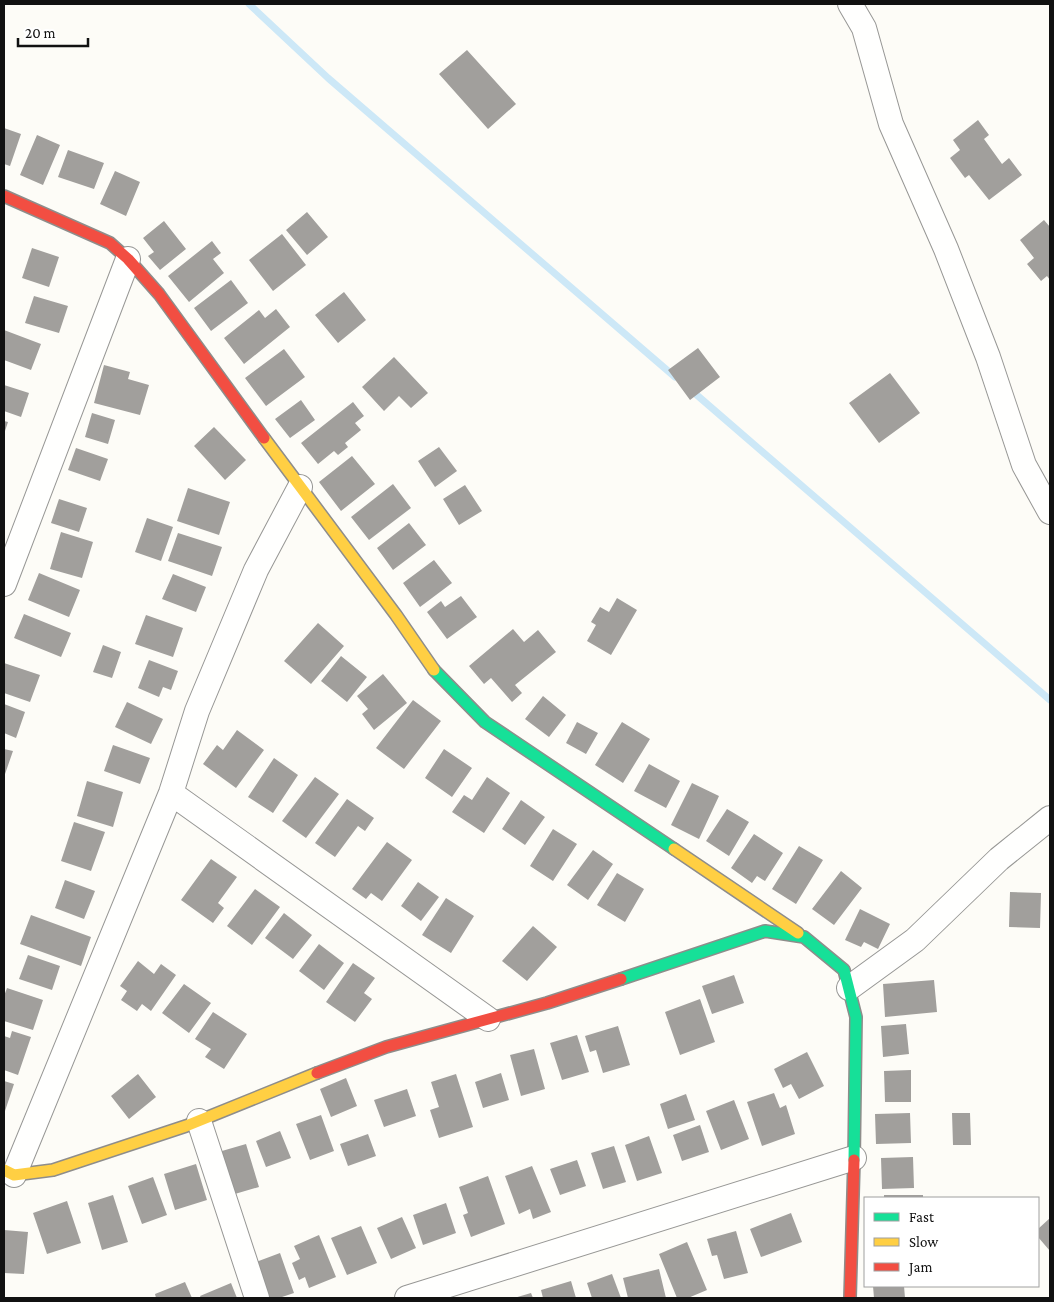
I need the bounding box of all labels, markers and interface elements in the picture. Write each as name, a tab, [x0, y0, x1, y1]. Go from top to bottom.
scale bar	[18, 15, 88, 47]
text: 20 m	[25, 25, 56, 41]
legend	[864, 1197, 1039, 1287]
text: Fast	[909, 1209, 935, 1225]
text: Slow	[909, 1234, 939, 1250]
text: Jam	[907, 1259, 932, 1276]

